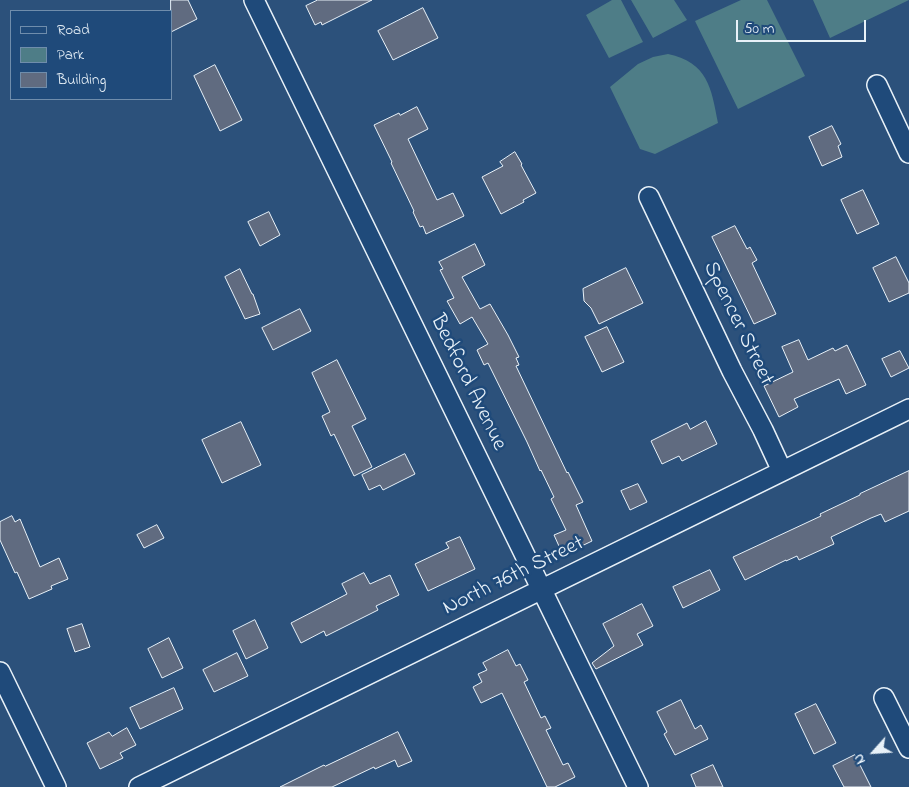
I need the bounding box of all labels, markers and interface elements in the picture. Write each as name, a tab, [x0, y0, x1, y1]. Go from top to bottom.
legend	[10, 10, 172, 100]
scale bar	[739, 10, 869, 42]
text: 50 m	[744, 18, 774, 40]
text: Road	[57, 19, 90, 41]
text: Park	[57, 44, 84, 66]
text: Building	[57, 69, 106, 91]
street label: Spencer Street	[696, 258, 778, 390]
street label: Bedford Avenue	[423, 311, 511, 455]
street label: North 76th Street	[439, 531, 589, 623]
north arrow	[849, 727, 899, 777]
text: N	[849, 750, 872, 768]

